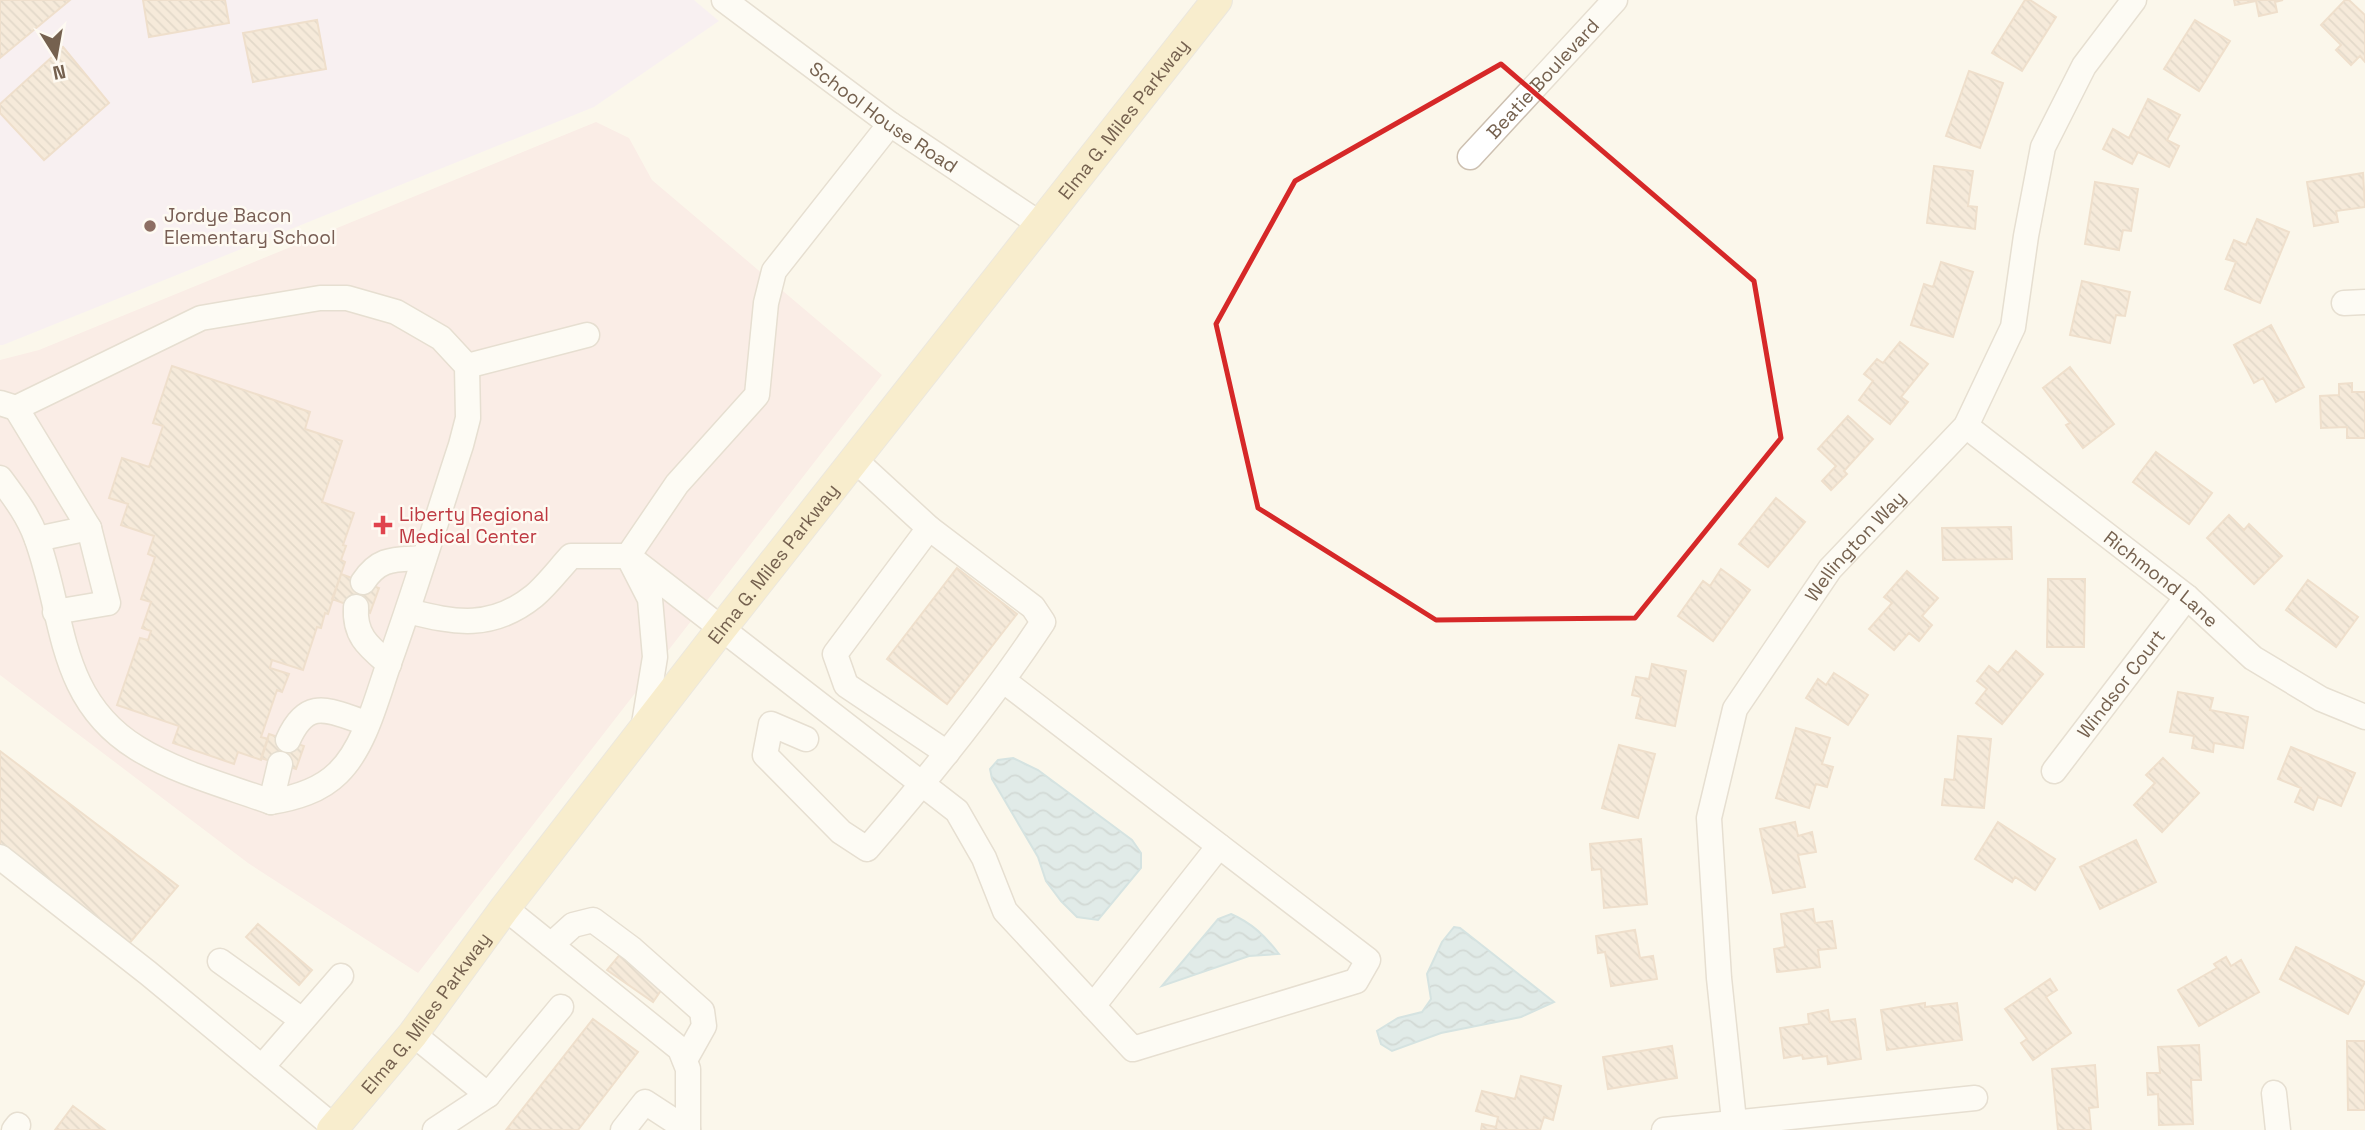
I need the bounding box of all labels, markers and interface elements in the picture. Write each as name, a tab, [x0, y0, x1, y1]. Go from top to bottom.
street label: Beatie Boulevard	[1481, 13, 1605, 144]
north arrow	[21, 21, 91, 91]
street label: Elma G. Miles Parkway	[1053, 34, 1195, 205]
street label: School House Road	[804, 56, 962, 179]
text: N	[51, 59, 68, 86]
place label: Jordye Bacon Elementary School	[164, 203, 336, 250]
marker: Jordye Bacon Elementary School	[142, 218, 158, 234]
street label: Elma G. Miles Parkway	[702, 478, 844, 649]
street label: Wellington Way	[1799, 485, 1911, 607]
place label: Liberty Regional Medical Center	[399, 502, 549, 549]
marker: Liberty Regional Medical Center	[373, 515, 393, 535]
street label: Richmond Lane	[2099, 525, 2224, 633]
street label: Windsor Court	[2072, 624, 2171, 743]
street label: Elma G. Miles Parkway	[356, 927, 496, 1099]

